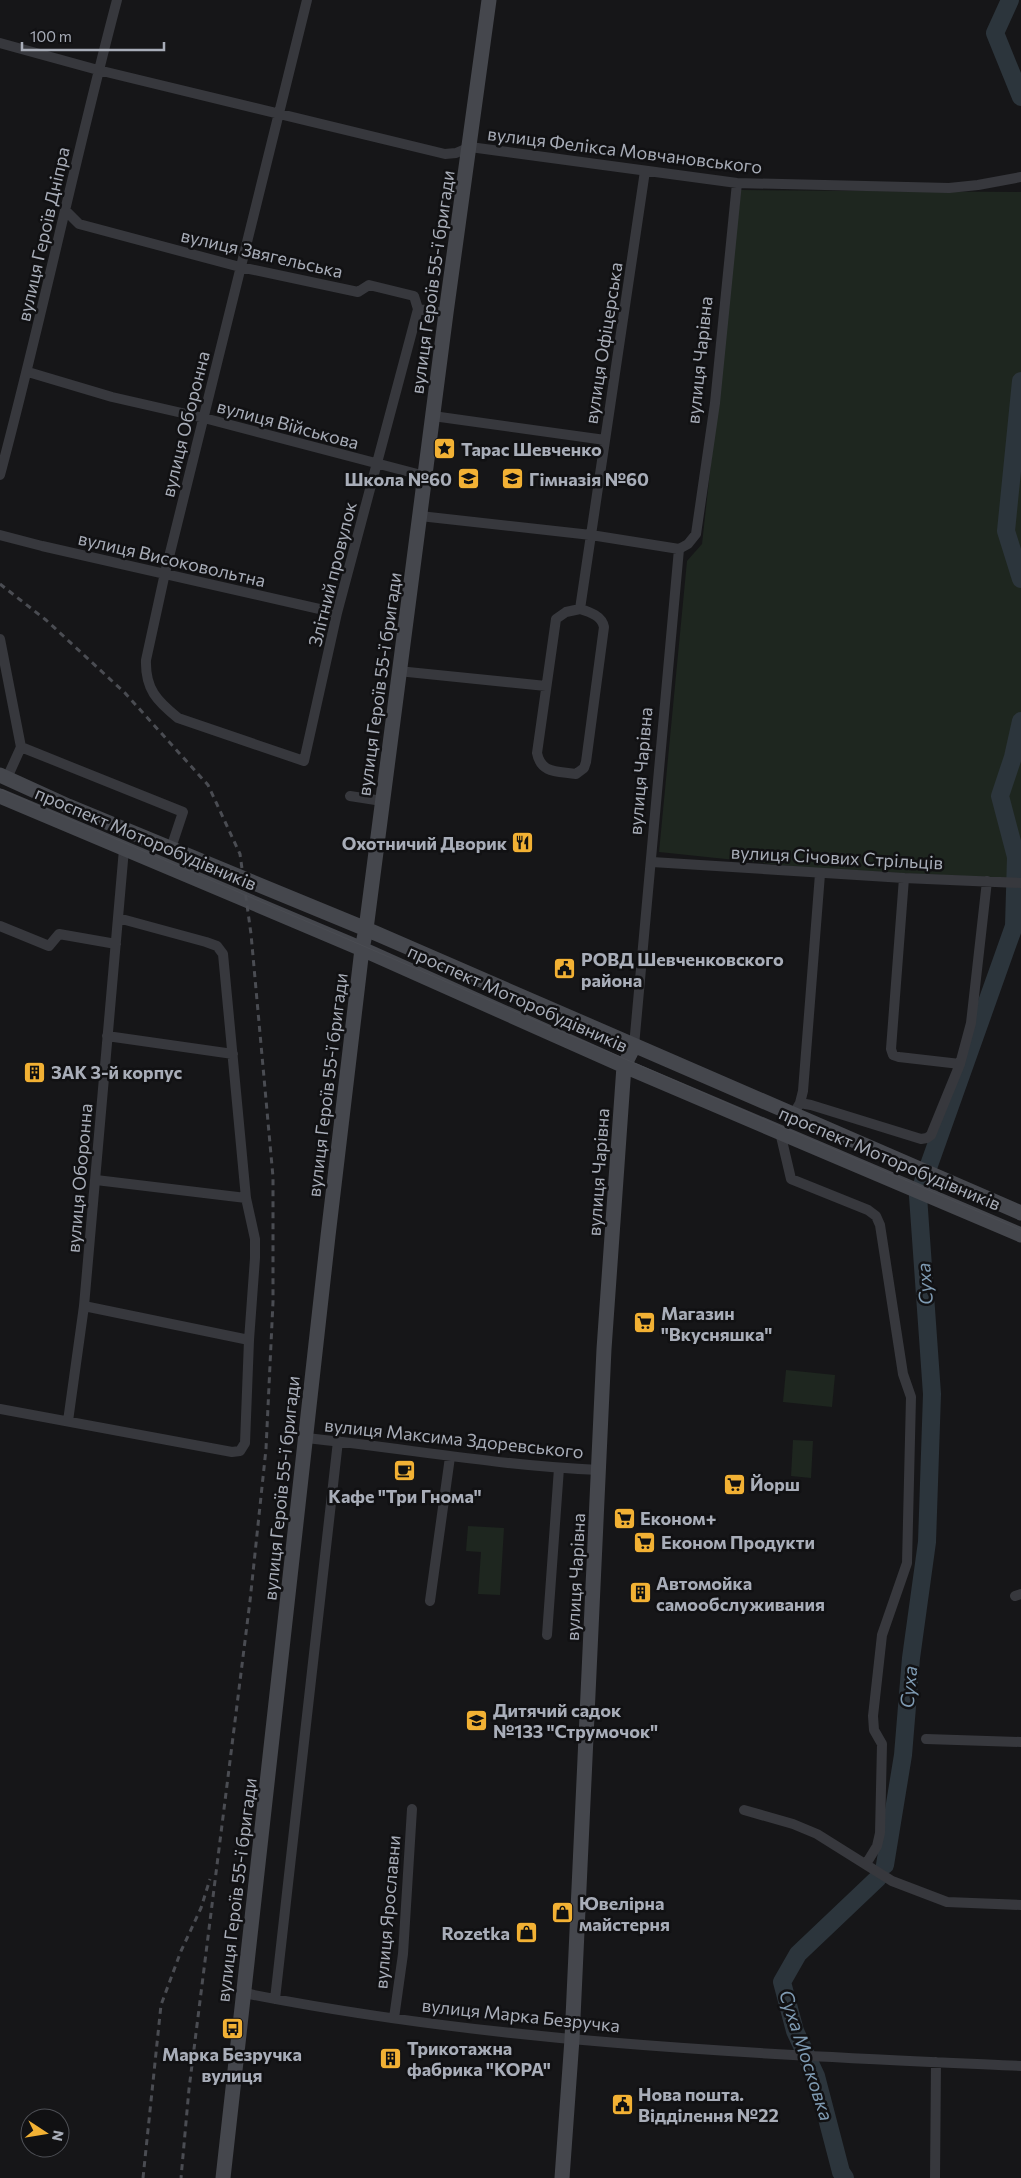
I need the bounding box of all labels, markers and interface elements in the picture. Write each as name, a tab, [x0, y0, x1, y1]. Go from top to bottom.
scale bar	[22, 20, 165, 52]
text: 100 m	[30, 27, 72, 45]
street label: вулиця Фелікса Мовчановського	[486, 122, 764, 178]
street label: вулиця Героїв Дніпра	[12, 145, 74, 323]
street label: вулиця Героїв 55-ї бригади	[405, 169, 459, 395]
street label: вулиця Звягельська	[179, 224, 345, 282]
street label: вулиця Офіцерська	[579, 261, 627, 425]
street label: вулиця Чарівна	[681, 295, 717, 425]
street label: вулиця Оборонна	[156, 349, 214, 499]
street label: вулиця Військова	[215, 394, 361, 454]
place icon: Тарас Шевченко	[433, 437, 457, 461]
place label: Тарас Шевченко	[461, 438, 602, 460]
school or university icon: Школа №60	[456, 467, 480, 491]
school or university icon: Гімназія №60	[501, 467, 525, 491]
place label: Школа №60	[345, 468, 452, 490]
place label: Гімназія №60	[529, 468, 649, 490]
street label: Злітний провулок	[303, 499, 361, 649]
street label: вулиця Високовольтна	[76, 527, 268, 591]
street label: вулиця Героїв 55-ї бригади	[352, 571, 406, 797]
street label: вулиця Чарівна	[623, 706, 657, 836]
street label: проспект Моторобудівників	[32, 781, 260, 895]
restaurant icon: Охотничий Дворик	[511, 831, 535, 855]
place label: Охотничий Дворик	[342, 832, 508, 854]
street label: вулиця Січових Стрільців	[730, 840, 944, 874]
street label: проспект Моторобудівників	[405, 939, 631, 1057]
place label: РОВД Шевченковского района	[581, 948, 784, 991]
public building icon: РОВД Шевченковского района	[553, 957, 577, 981]
street label: вулиця Героїв 55-ї бригади	[302, 972, 352, 1198]
building icon: ЗАК 3-й корпус	[23, 1060, 47, 1084]
place label: ЗАК 3-й корпус	[51, 1061, 183, 1083]
street label: проспект Моторобудівників	[776, 1101, 1004, 1215]
street label: вулиця Оборонна	[62, 1102, 96, 1254]
street label: вулиця Чарівна	[583, 1107, 613, 1237]
water label: Суха	[911, 1262, 937, 1306]
place label: Магазин "Вкусняшка"	[661, 1302, 772, 1345]
supermarket icon: Магазин "Вкусняшка"	[633, 1311, 657, 1335]
street label: вулиця Героїв 55-ї бригади	[258, 1375, 304, 1601]
street label: вулиця Максима Здоревського	[323, 1413, 585, 1463]
cafe icon: Кафе "Три Гнома"	[393, 1459, 417, 1483]
supermarket icon: Йорш	[722, 1472, 746, 1496]
place label: Йорш	[750, 1473, 800, 1495]
place label: Кафе "Три Гнома"	[328, 1485, 482, 1507]
supermarket icon: Економ+	[612, 1506, 636, 1530]
place label: Економ+	[640, 1507, 716, 1529]
street label: вулиця Чарівна	[561, 1512, 589, 1642]
supermarket icon: Економ Продукти	[633, 1530, 657, 1554]
place label: Економ Продукти	[661, 1531, 815, 1553]
place label: Автомойка самообслуживания	[656, 1572, 825, 1615]
building icon: Автомойка самообслуживания	[628, 1581, 652, 1605]
water label: Суха	[895, 1665, 921, 1709]
place label: Дитячий садок №133 "Струмочок"	[493, 1699, 658, 1742]
school or university icon: Дитячий садок №133 "Струмочок"	[465, 1708, 489, 1732]
street label: вулиця Героїв 55-ї бригади	[211, 1777, 261, 2003]
street label: вулиця Ярославни	[369, 1834, 405, 1990]
place label: Ювелірна майстерня	[579, 1892, 670, 1935]
shop icon: Ювелірна майстерня	[551, 1901, 575, 1925]
shop icon: Rozetka	[514, 1921, 538, 1945]
place label: Rozetka	[441, 1922, 510, 1944]
water label: Суха Московка	[775, 1987, 839, 2123]
street label: вулиця Марка Безручка	[421, 1994, 621, 2036]
bus stop icon: Марка Безручка вулиця	[220, 2017, 244, 2041]
place label: Трикотажна фабрика "КОРА"	[407, 2037, 551, 2080]
place label: Марка Безручка вулиця	[162, 2043, 302, 2086]
building icon: Трикотажна фабрика "КОРА"	[379, 2046, 403, 2070]
place label: Нова пошта. Відділення №22	[638, 2083, 779, 2126]
public building icon: Нова пошта. Відділення №22	[610, 2092, 634, 2116]
north arrow	[20, 2108, 70, 2158]
text: N	[49, 2129, 68, 2143]

